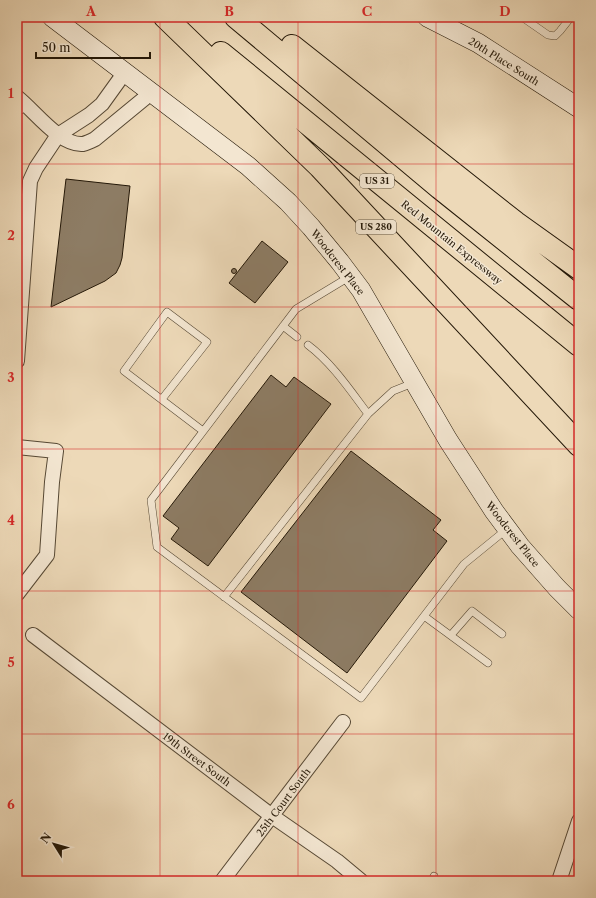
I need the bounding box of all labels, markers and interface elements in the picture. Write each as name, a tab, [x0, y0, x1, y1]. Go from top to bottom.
text: A	[85, 3, 97, 19]
text: B	[224, 3, 234, 19]
text: C	[362, 3, 372, 19]
text: D	[499, 3, 511, 19]
scale bar	[36, 34, 150, 60]
street label: 20th Place South	[466, 34, 542, 89]
text: 50 m	[42, 40, 71, 55]
text: 1	[8, 85, 14, 101]
road number: US 31	[360, 174, 394, 188]
street label: Red Mountain Expressway	[398, 197, 505, 288]
road number: US 280	[356, 220, 396, 234]
street label: Woodcrest Place	[307, 226, 367, 298]
text: 2	[7, 227, 15, 243]
text: 3	[7, 369, 15, 385]
street label: Woodcrest Place	[482, 498, 542, 570]
text: 4	[7, 512, 15, 528]
text: 5	[7, 654, 15, 670]
street label: 19th Street South	[160, 730, 234, 790]
street label: 25th Court South	[253, 765, 314, 839]
text: 6	[7, 796, 15, 812]
north arrow	[34, 824, 74, 864]
text: N	[38, 830, 55, 846]

